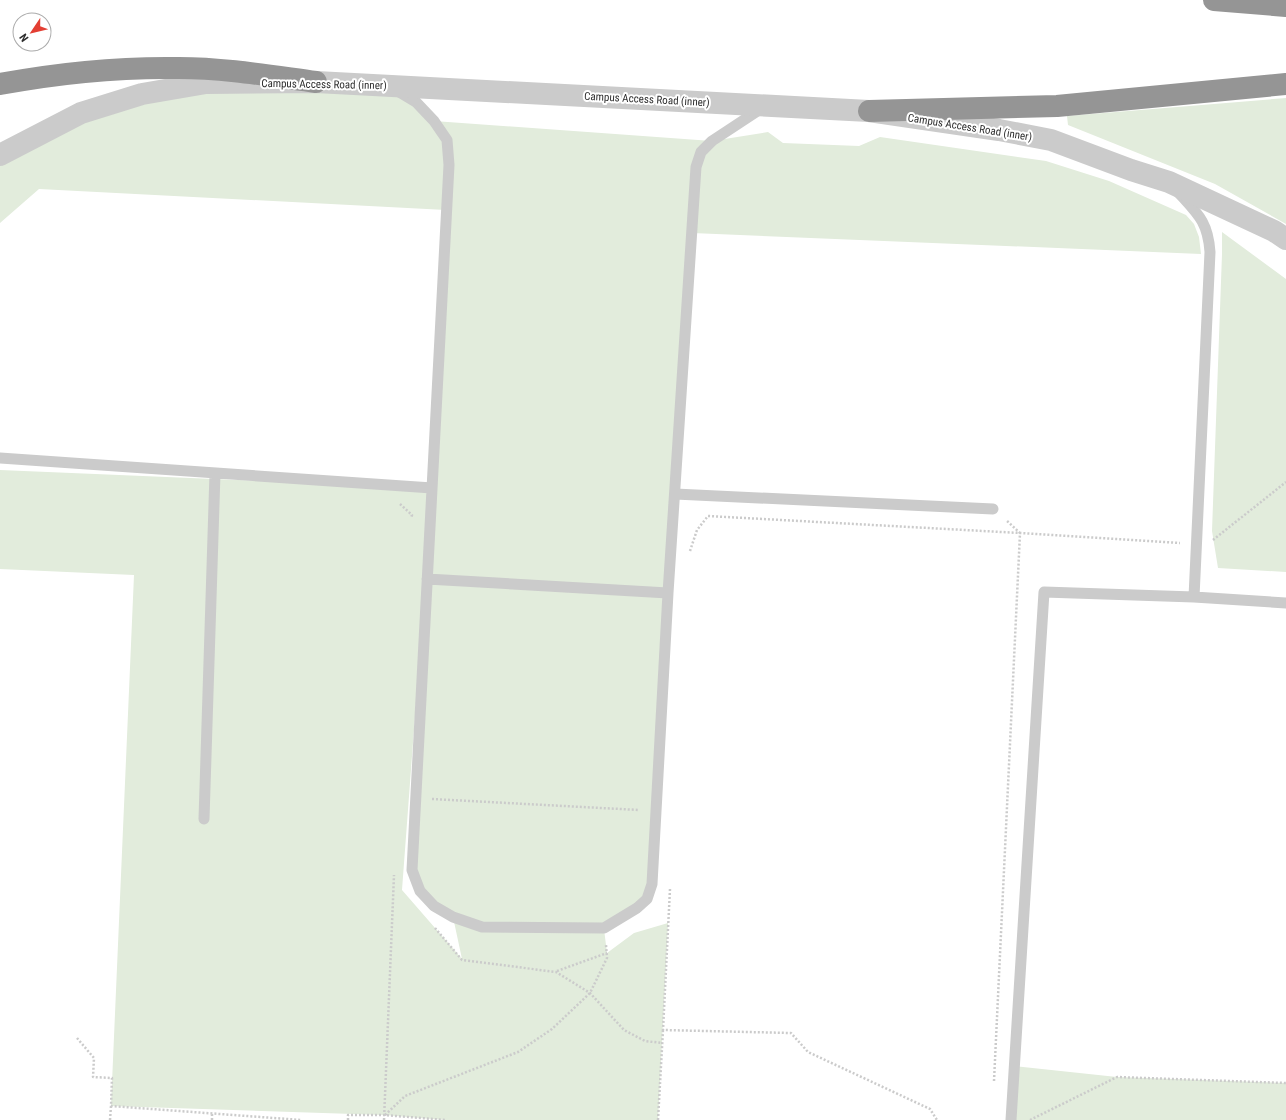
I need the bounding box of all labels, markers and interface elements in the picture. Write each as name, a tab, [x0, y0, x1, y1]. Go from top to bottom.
north arrow	[12, 12, 52, 52]
text: N	[17, 31, 31, 44]
street label: Campus Access Road (inner)	[261, 77, 387, 92]
street label: Campus Access Road (inner)	[584, 90, 710, 109]
street label: Campus Access Road (inner)	[907, 111, 1033, 144]

